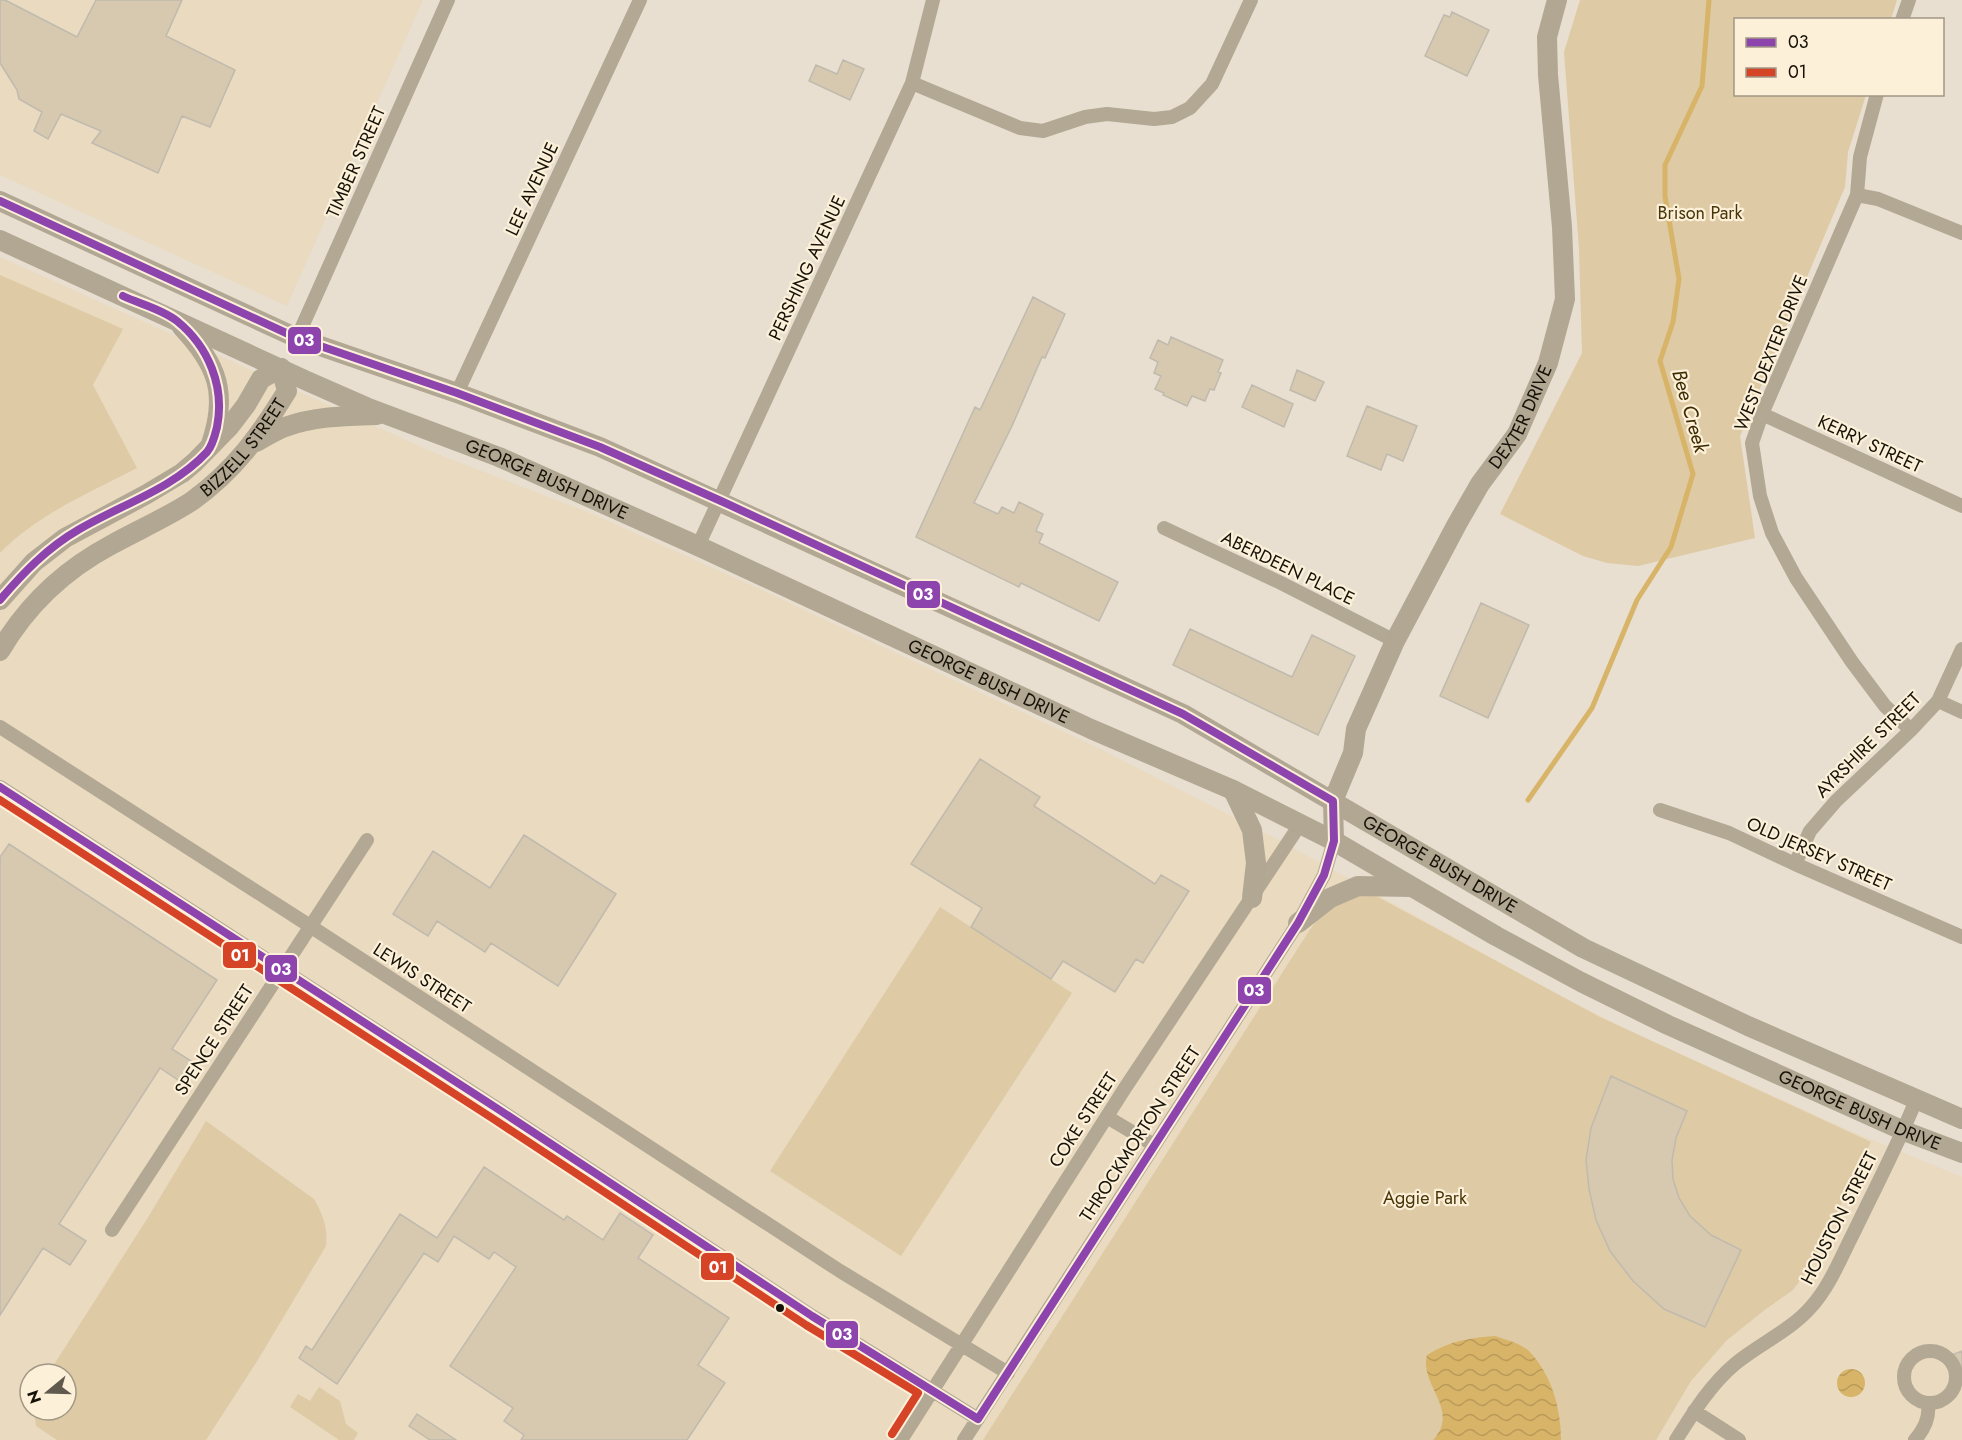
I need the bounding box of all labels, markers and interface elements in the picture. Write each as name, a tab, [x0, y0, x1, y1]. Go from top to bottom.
legend	[1734, 18, 1944, 96]
text: 03	[1788, 29, 1809, 55]
text: 01	[1788, 59, 1807, 85]
street label: TIMBER STREET	[320, 102, 392, 222]
street label: LEE AVENUE	[499, 138, 565, 240]
street label: PERSHING AVENUE	[762, 191, 852, 345]
park label: Brison Park	[1658, 200, 1743, 226]
street label: WEST DEXTER DRIVE	[1728, 271, 1814, 435]
line badge: 03	[287, 326, 322, 355]
text: 03	[294, 329, 314, 352]
street label: DEXTER DRIVE	[1482, 361, 1559, 474]
water label: Bee Creek	[1664, 366, 1716, 457]
street label: BIZZELL STREET	[194, 393, 292, 503]
street label: KERRY STREET	[1814, 409, 1927, 480]
street label: GEORGE BUSH DRIVE	[462, 432, 632, 526]
street label: ABERDEEN PLACE	[1217, 524, 1359, 612]
line badge: 03	[906, 580, 941, 609]
text: 03	[913, 583, 933, 606]
street label: GEORGE BUSH DRIVE	[904, 633, 1074, 730]
street label: AYRSHIRE STREET	[1809, 686, 1927, 804]
street label: GEORGE BUSH DRIVE	[1358, 809, 1522, 920]
street label: OLD JERSEY STREET	[1742, 810, 1896, 898]
street label: LEWIS STREET	[368, 937, 477, 1020]
line badge: 01	[222, 941, 257, 969]
text: 01	[231, 944, 249, 967]
line badge: 03	[264, 954, 298, 983]
text: 03	[271, 958, 291, 981]
line badge: 03	[1237, 976, 1272, 1005]
street label: SPENCE STREET	[168, 979, 260, 1101]
text: 03	[1244, 979, 1264, 1002]
street label: THROCKMORTON STREET	[1073, 1041, 1207, 1227]
street label: GEORGE BUSH DRIVE	[1774, 1063, 1945, 1157]
street label: COKE STREET	[1043, 1067, 1124, 1173]
street label: HOUSTON STREET	[1794, 1147, 1884, 1289]
park label: Aggie Park	[1383, 1185, 1467, 1211]
line badge: 01	[700, 1252, 735, 1281]
text: 01	[709, 1256, 727, 1279]
unlabelled marker	[774, 1302, 786, 1314]
line badge: 03	[825, 1320, 859, 1349]
text: 03	[832, 1323, 852, 1346]
north arrow	[18, 1362, 78, 1422]
text: N	[21, 1387, 47, 1406]

